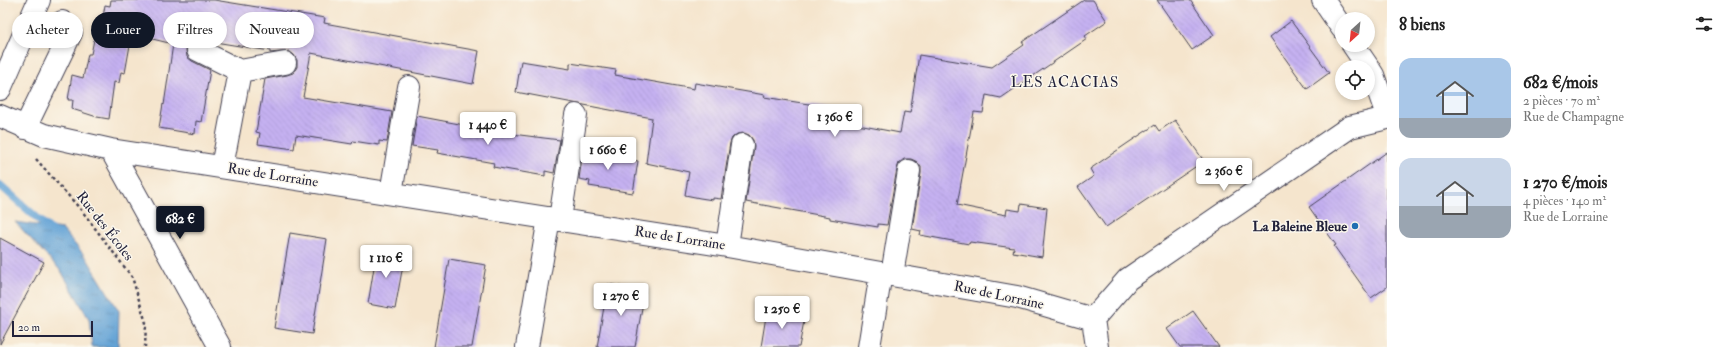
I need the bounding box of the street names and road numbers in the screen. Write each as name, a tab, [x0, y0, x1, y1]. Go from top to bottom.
street label: Rue de Lorraine	[226, 159, 320, 191]
street label: Rue des Écoles	[73, 188, 137, 264]
street label: Rue de Lorraine	[633, 222, 727, 254]
street label: Rue de Lorraine	[952, 277, 1046, 313]

